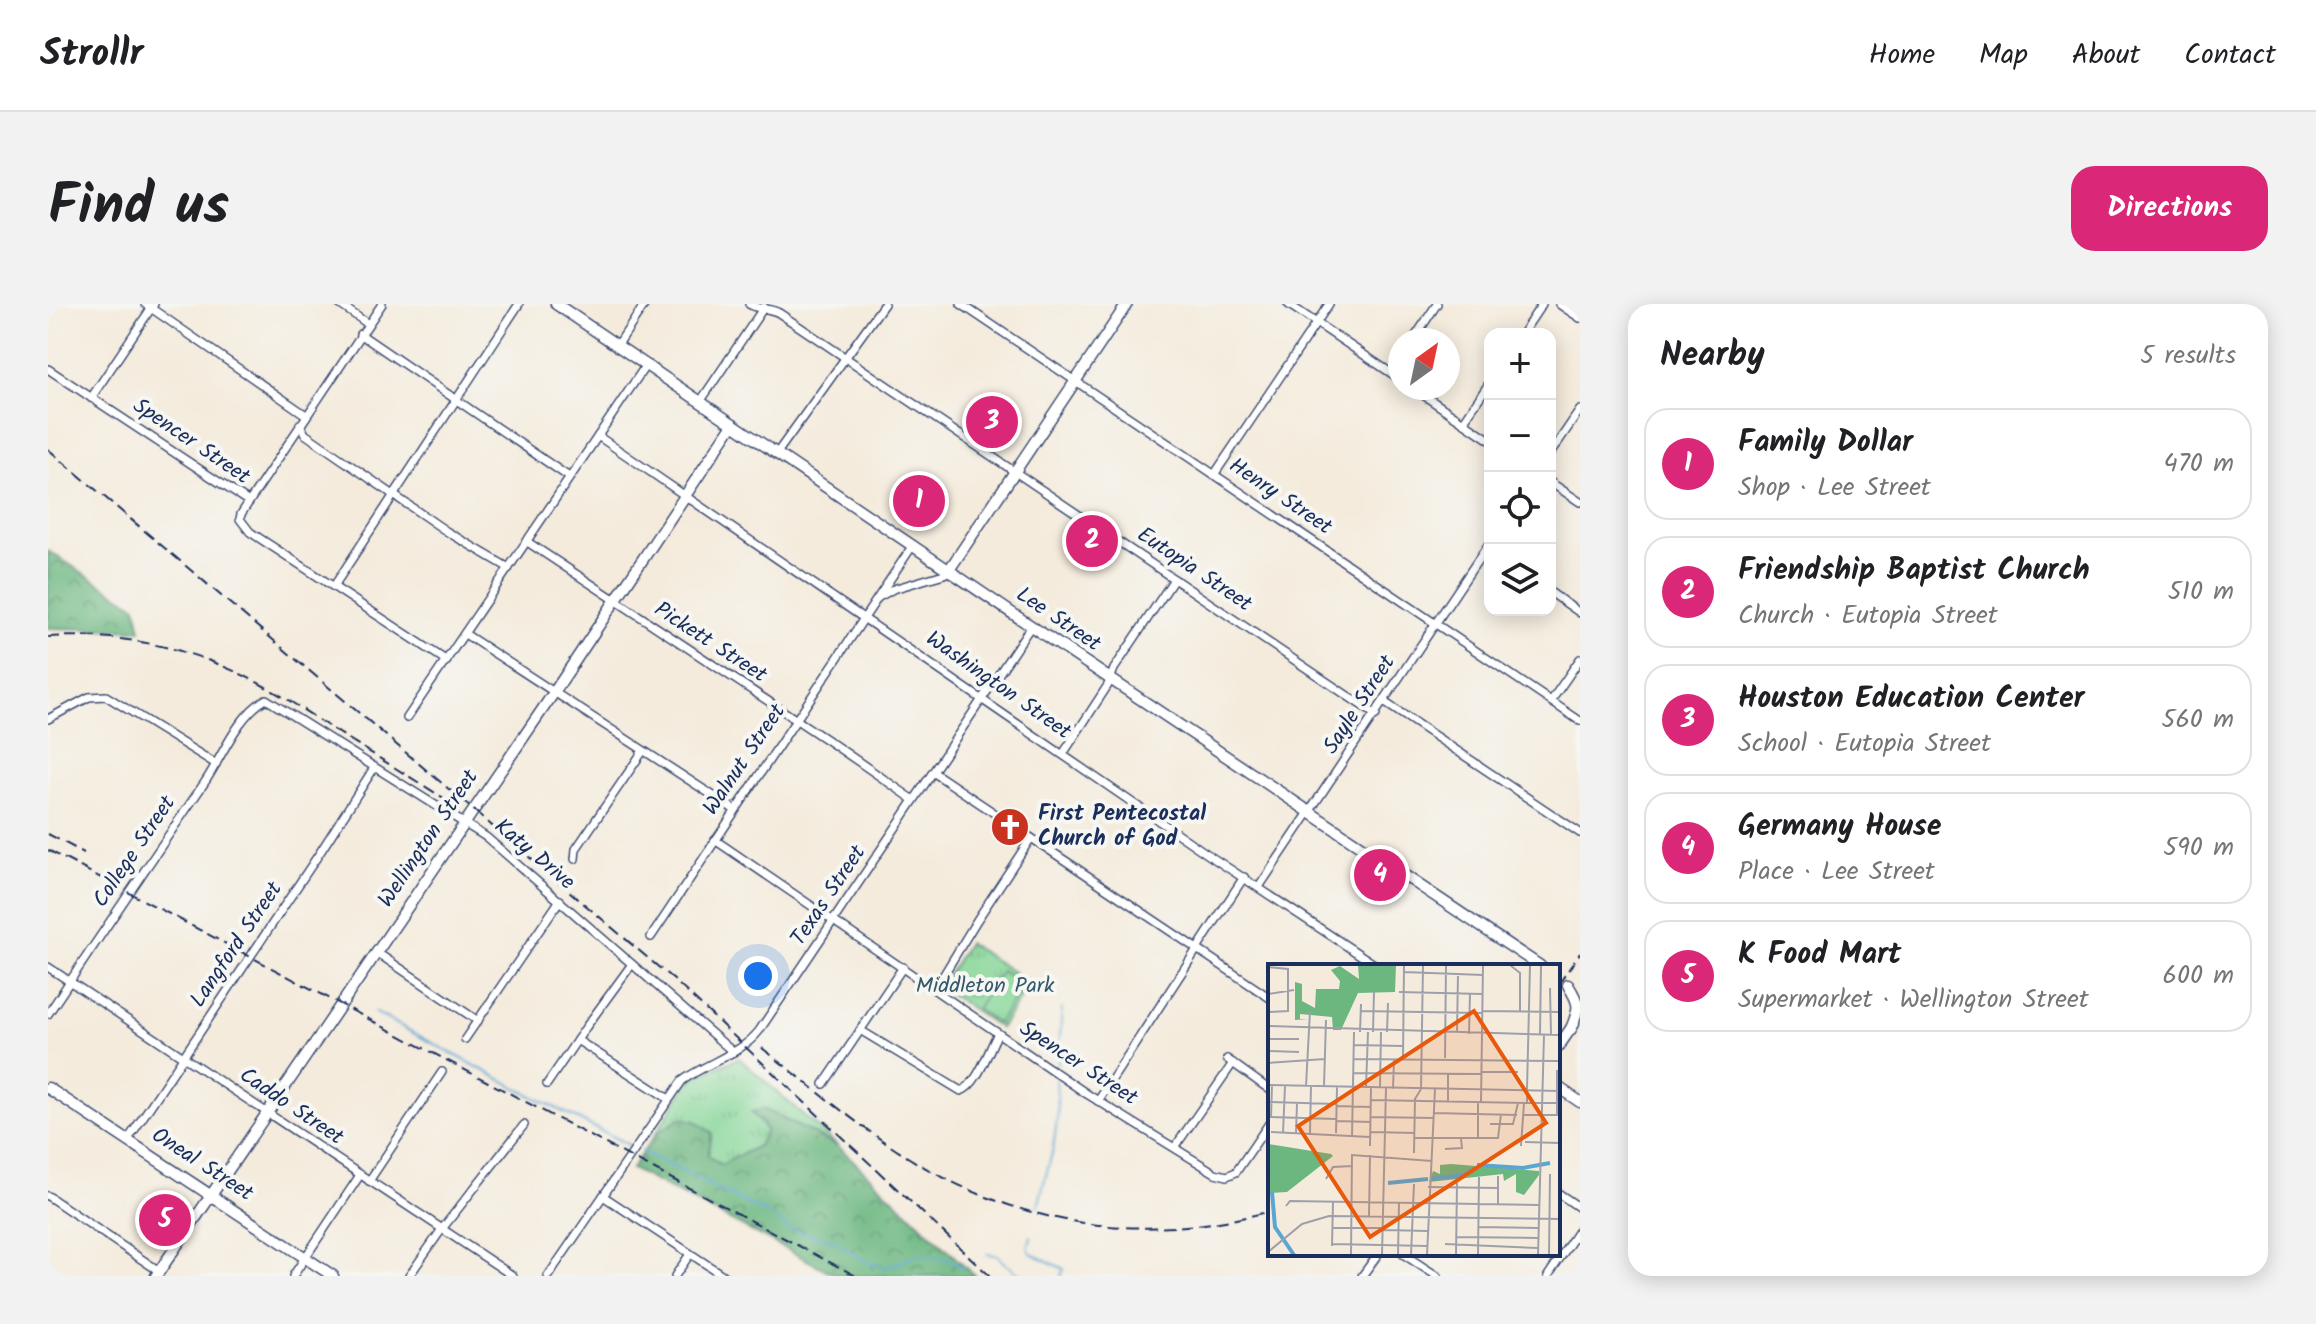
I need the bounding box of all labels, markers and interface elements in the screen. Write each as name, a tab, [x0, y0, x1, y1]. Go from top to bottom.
text: Strollr	[40, 25, 143, 85]
text: Home	[1869, 33, 1935, 78]
text: Map	[1979, 33, 2028, 78]
text: About	[2072, 33, 2140, 78]
text: Contact	[2184, 33, 2276, 78]
text: Find us	[48, 163, 229, 253]
button: Directions	[2071, 166, 2268, 251]
north arrow	[1388, 328, 1460, 400]
map controls	[1484, 328, 1556, 616]
button: +	[1484, 328, 1556, 400]
text: Nearby	[1660, 329, 1765, 383]
text: 5 results	[2140, 335, 2236, 377]
street label: Spencer Street	[125, 390, 257, 495]
pin: 3	[966, 392, 1018, 452]
button: −	[1484, 400, 1556, 472]
text: Family Dollar	[1738, 419, 1913, 467]
text: 1	[1684, 443, 1692, 485]
text: 470 m	[2164, 443, 2234, 485]
street label: Henry Street	[1221, 449, 1339, 545]
text: Shop · Lee Street	[1738, 467, 1931, 509]
pin: 1	[893, 471, 945, 531]
button: locate	[1484, 472, 1556, 544]
pin: 2	[1066, 511, 1118, 571]
street label: Eutopia Street	[1129, 518, 1259, 622]
button: layers	[1484, 544, 1556, 616]
text: Friendship Baptist Church	[1738, 547, 2090, 595]
text: 2	[1680, 571, 1696, 613]
text: 510 m	[2168, 571, 2234, 613]
street label: Lee Street	[1008, 579, 1108, 662]
street label: Pickett Street	[646, 593, 774, 693]
text: Church · Eutopia Street	[1738, 595, 1998, 637]
street label: Washington Street	[918, 623, 1078, 750]
street label: Sayle Street	[1315, 648, 1405, 762]
text: Houston Education Center	[1738, 675, 2084, 723]
street label: Walnut Street	[695, 697, 796, 823]
text: 3	[1681, 699, 1695, 741]
text: 560 m	[2161, 699, 2234, 741]
text: School · Eutopia Street	[1738, 723, 1991, 765]
street label: Wellington Street	[370, 762, 489, 915]
street label: College Street	[84, 788, 186, 915]
place label: First Pentecostal Church of God	[1038, 797, 1206, 857]
text: Germany House	[1738, 803, 1942, 851]
church icon: First Pentecostal Church of God	[989, 806, 1031, 848]
street label: Katy Drive	[486, 810, 582, 900]
text: 4	[1681, 827, 1695, 869]
text: 590 m	[2163, 827, 2234, 869]
street label: Texas Street	[782, 838, 876, 954]
pin: 4	[1354, 845, 1406, 905]
text: Place · Lee Street	[1738, 851, 1935, 893]
street label: Langford Street	[182, 874, 292, 1015]
text: K Food Mart	[1738, 931, 1901, 979]
text: 5	[1681, 955, 1695, 997]
text: 600 m	[2162, 955, 2234, 997]
your location	[738, 956, 778, 996]
inset map	[1268, 964, 1560, 1256]
park label: Middleton Park	[916, 969, 1055, 1004]
text: Supermarket · Wellington Street	[1738, 979, 2089, 1021]
street label: Spencer Street	[1012, 1012, 1145, 1116]
street label: Caddo Street	[231, 1059, 351, 1155]
street label: Oneal Street	[144, 1119, 260, 1211]
pin: 5	[139, 1190, 191, 1250]

